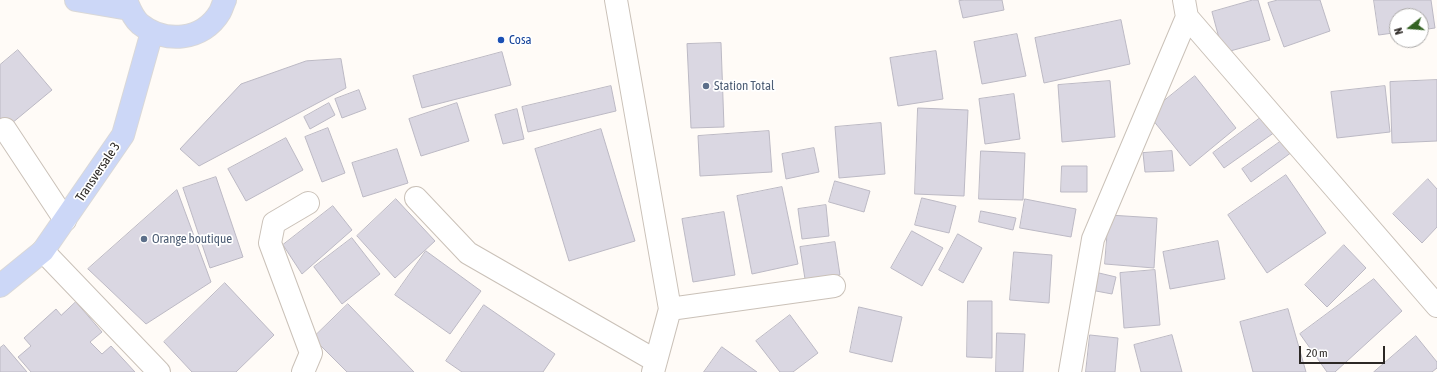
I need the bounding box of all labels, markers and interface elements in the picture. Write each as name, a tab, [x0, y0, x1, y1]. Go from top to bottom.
north arrow	[1389, 8, 1429, 48]
text: N	[1392, 26, 1405, 36]
place label: Cosa	[509, 32, 532, 48]
marker: Cosa	[496, 35, 506, 45]
place label: Station Total	[714, 78, 774, 94]
marker: Station Total	[701, 81, 711, 91]
street label: Transversale 3	[72, 139, 124, 205]
place label: Orange boutique	[152, 231, 232, 247]
marker: Orange boutique	[139, 234, 149, 244]
scale bar	[1301, 338, 1387, 364]
text: 20 m	[1306, 346, 1328, 360]

